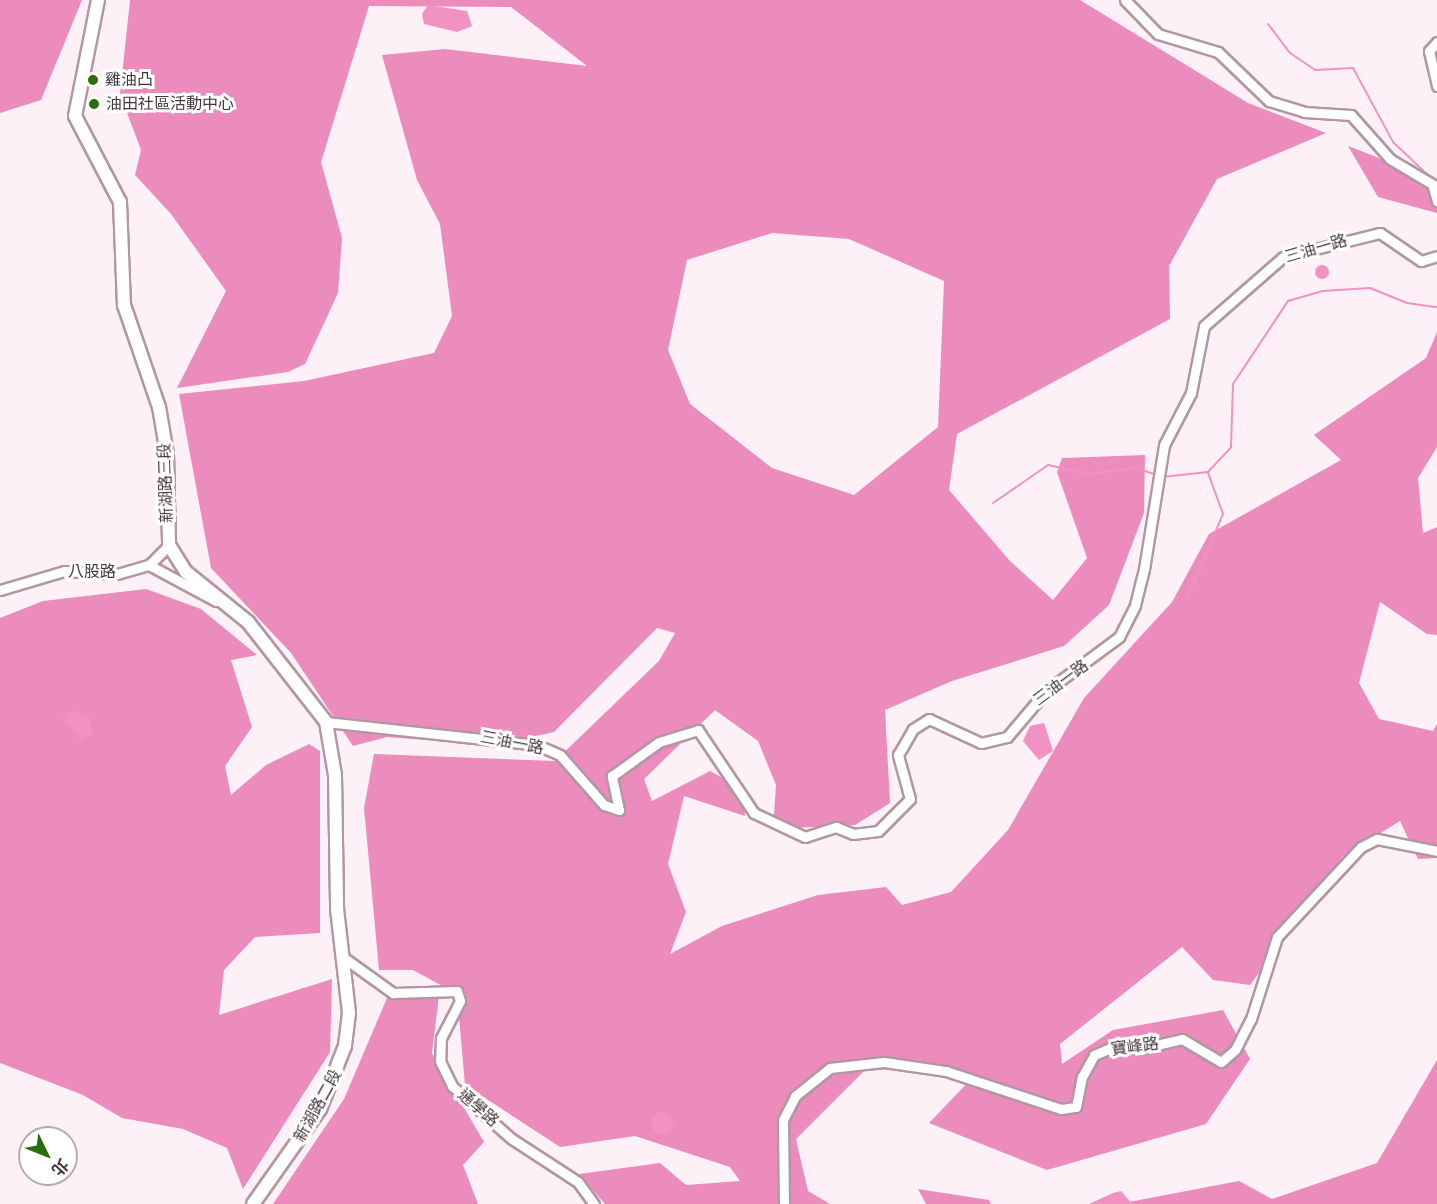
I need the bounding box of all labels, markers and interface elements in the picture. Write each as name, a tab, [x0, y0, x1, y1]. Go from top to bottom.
place label: 雞油凸	[105, 70, 153, 90]
marker: 雞油凸	[86, 73, 100, 87]
place label: 油田社區活動中心	[106, 94, 234, 114]
marker: 油田社區活動中心	[87, 97, 101, 111]
street label: 三油一路	[1283, 231, 1349, 267]
street label: 新湖路三段	[155, 443, 177, 523]
street label: 八股路	[68, 562, 116, 582]
street label: 三油一路	[1030, 656, 1092, 710]
street label: 三油一路	[479, 727, 545, 759]
street label: 寶峰路	[1110, 1034, 1160, 1060]
street label: 新湖路二段	[290, 1066, 346, 1146]
street label: 通學路	[454, 1085, 502, 1131]
north arrow	[18, 1126, 78, 1186]
text: 北	[48, 1155, 72, 1180]

